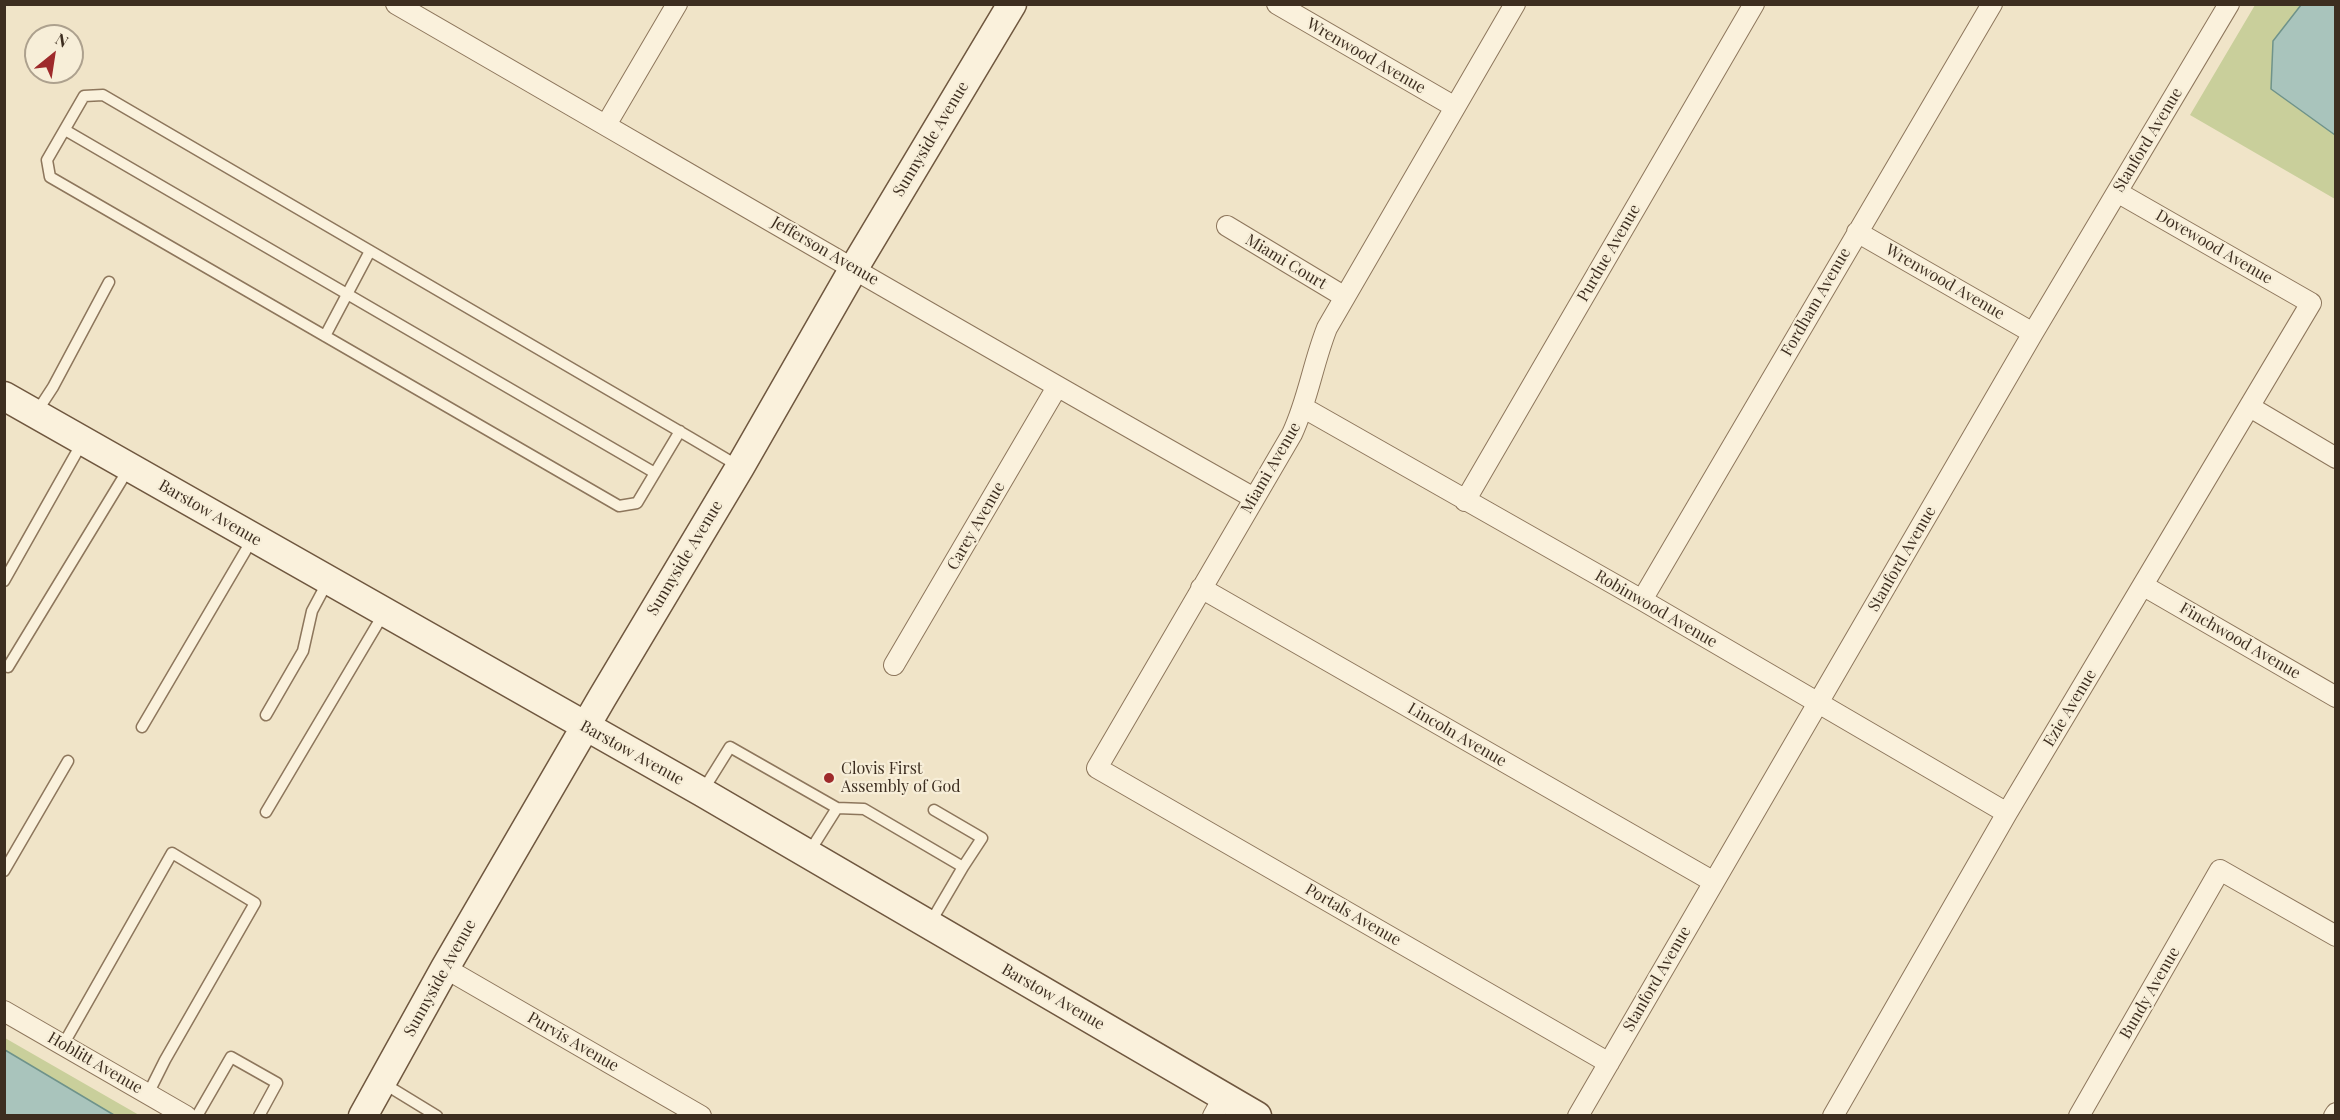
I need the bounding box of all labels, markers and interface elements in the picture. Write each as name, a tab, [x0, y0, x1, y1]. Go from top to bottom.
street label: Wrenwood Avenue	[1303, 14, 1429, 98]
north arrow	[24, 24, 84, 84]
text: N	[52, 28, 73, 52]
street label: Sunnyside Avenue	[889, 78, 973, 200]
street label: Stanford Avenue	[2109, 84, 2187, 196]
street label: Purdue Avenue	[1573, 201, 1645, 305]
street label: Dovewood Avenue	[2152, 206, 2276, 288]
street label: Jefferson Avenue	[768, 213, 882, 289]
street label: Miami Court	[1242, 230, 1330, 294]
street label: Wrenwood Avenue	[1882, 240, 2008, 324]
street label: Fordham Avenue	[1777, 244, 1855, 360]
street label: Miami Avenue	[1237, 419, 1305, 517]
street label: Barstow Avenue	[155, 476, 265, 550]
street label: Carey Avenue	[943, 479, 1009, 573]
street label: Sunnyside Avenue	[643, 497, 727, 619]
street label: Stanford Avenue	[1864, 503, 1940, 615]
street label: Robinwood Avenue	[1591, 566, 1721, 652]
street label: Finchwood Avenue	[2176, 599, 2304, 683]
street label: Ezie Avenue	[2039, 666, 2101, 750]
street label: Lincoln Avenue	[1404, 699, 1510, 771]
street label: Barstow Avenue	[577, 717, 687, 789]
place label: Clovis First Assembly of God	[841, 759, 961, 797]
marker: Clovis First Assembly of God	[822, 771, 836, 785]
street label: Portals Avenue	[1302, 880, 1404, 950]
street label: Sunnyside Avenue	[400, 916, 480, 1040]
street label: Stanford Avenue	[1619, 923, 1695, 1035]
street label: Bundy Avenue	[2116, 944, 2184, 1042]
street label: Barstow Avenue	[998, 960, 1108, 1034]
street label: Purvis Avenue	[524, 1008, 622, 1076]
street label: Hoblitt Avenue	[44, 1028, 146, 1098]

